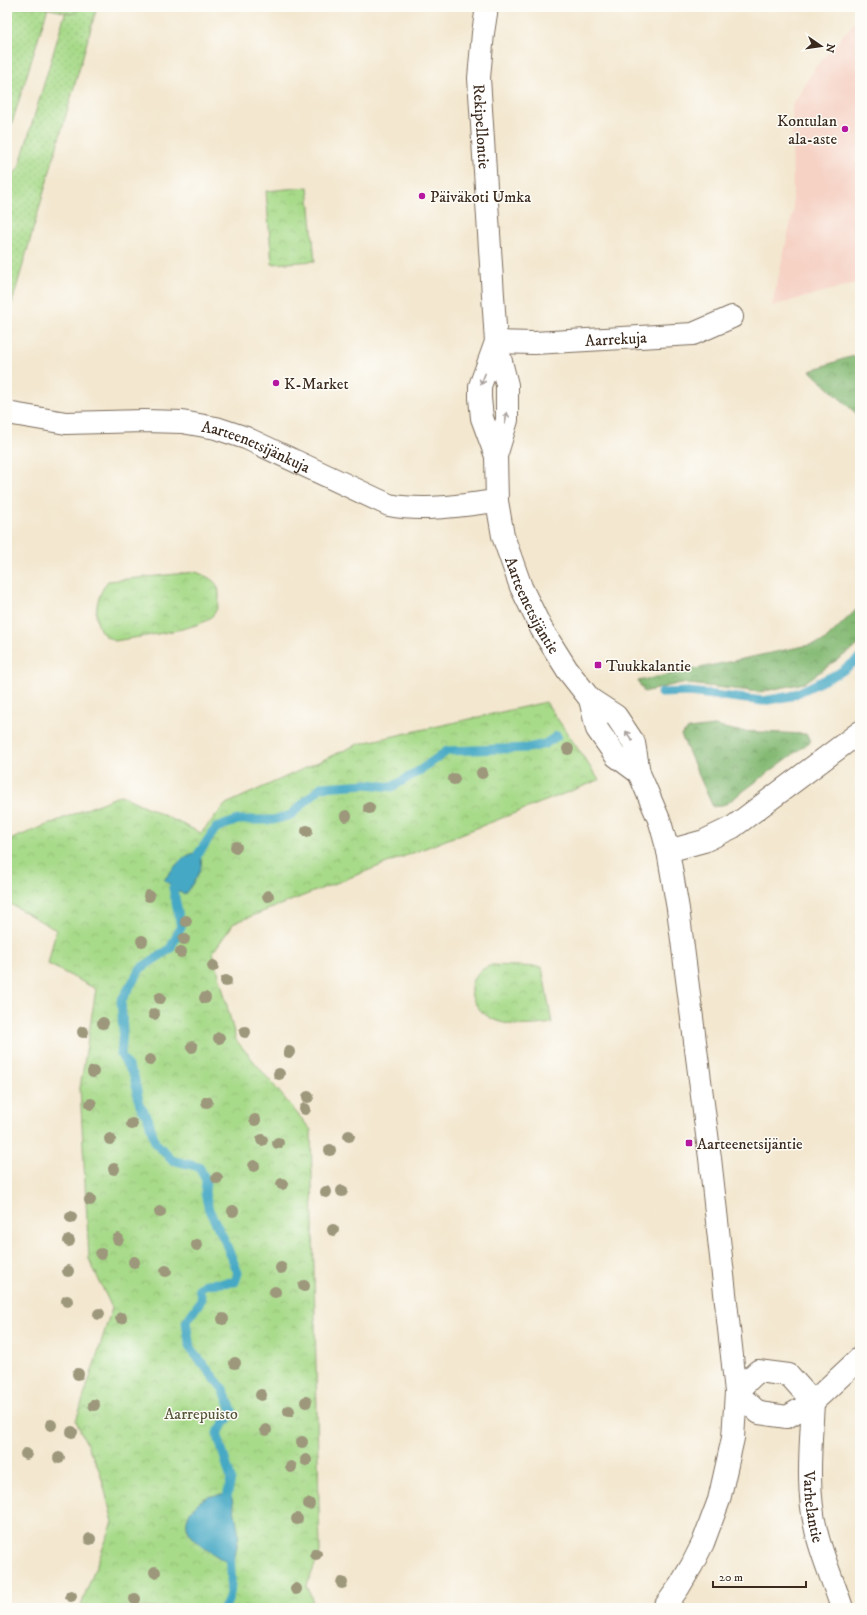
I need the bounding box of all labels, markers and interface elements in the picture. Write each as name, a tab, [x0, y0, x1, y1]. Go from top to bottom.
north arrow	[801, 26, 841, 66]
text: N	[822, 42, 838, 54]
street label: Rekipellontie	[468, 83, 494, 170]
place label: Kontulan ala-aste	[777, 111, 838, 149]
marker: Kontulan ala-aste	[840, 124, 850, 134]
place label: Päiväkoti Umka	[430, 187, 531, 207]
marker: Päiväkoti Umka	[417, 191, 427, 201]
street label: Aarrekuja	[585, 328, 648, 351]
one-way arrow	[478, 372, 486, 384]
place label: K-Market	[284, 374, 349, 394]
marker: K-Market	[271, 378, 281, 388]
one-way arrow	[502, 412, 510, 425]
street label: Aarteenetsijänkuja	[200, 417, 313, 478]
street label: Aarteenetsijäntie	[500, 554, 564, 658]
place label: Tuukkalantie	[606, 656, 691, 676]
marker: Tuukkalantie	[593, 660, 603, 670]
one-way arrow	[625, 730, 633, 741]
place label: Aarteenetsijäntie	[697, 1134, 803, 1154]
marker: Aarteenetsijäntie	[684, 1138, 694, 1148]
park label: Aarrepuisto	[164, 1404, 238, 1424]
street label: Varhelantie	[799, 1470, 828, 1545]
scale bar	[713, 1563, 806, 1589]
text: 20 m	[719, 1570, 743, 1585]

